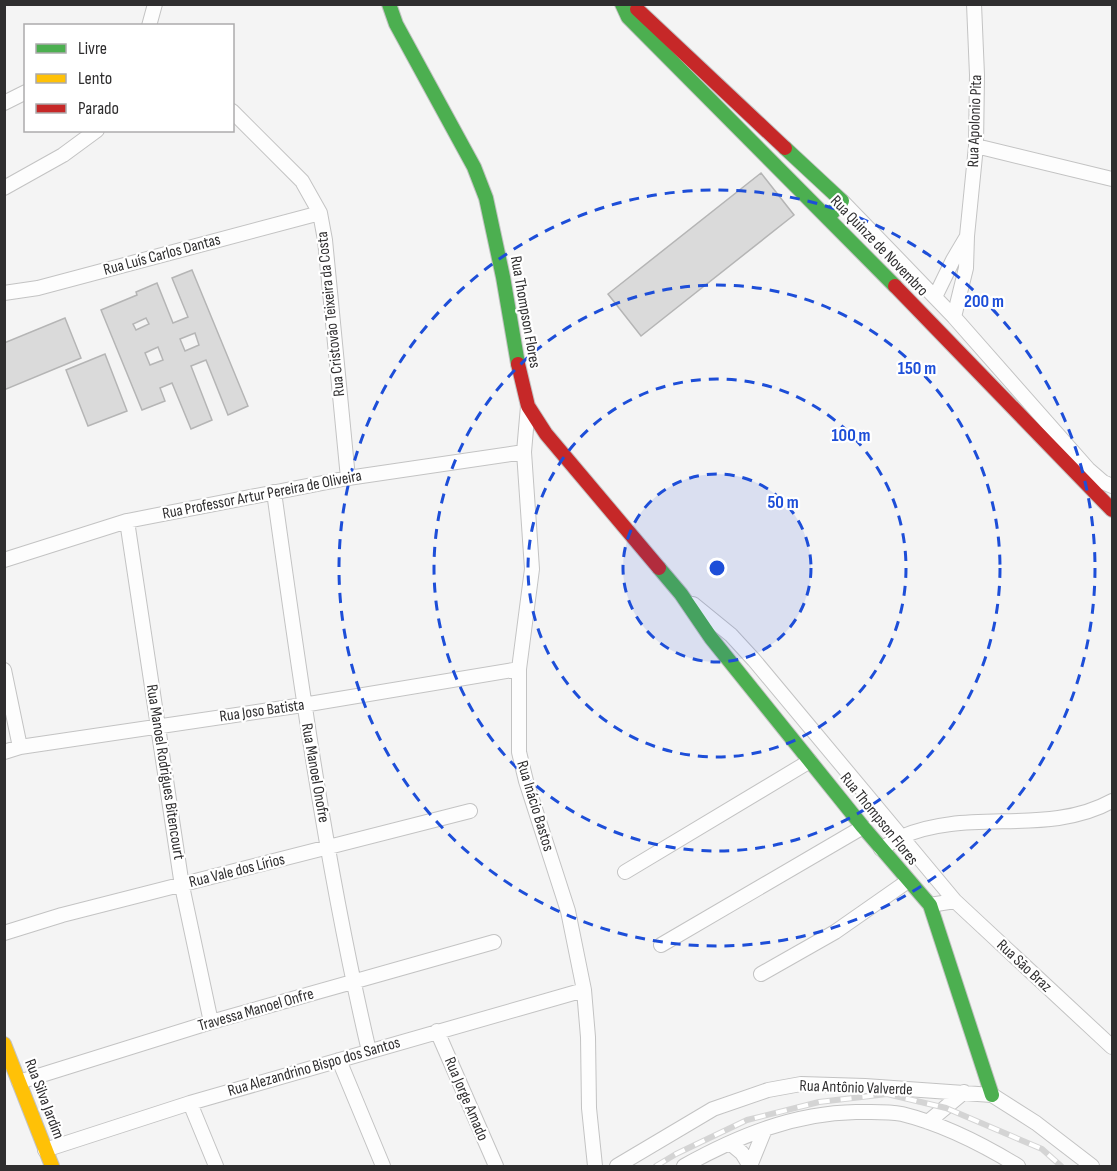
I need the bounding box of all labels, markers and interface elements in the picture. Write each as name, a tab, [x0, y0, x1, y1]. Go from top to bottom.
legend	[24, 24, 234, 132]
text: Livre	[78, 38, 107, 59]
text: Lento	[78, 68, 112, 89]
street label: Rua Apolonio Pita	[964, 74, 986, 168]
text: Parado	[78, 98, 119, 119]
street label: Rua Quinze de Novembro	[826, 192, 932, 300]
street label: Rua Luís Carlos Dantas	[101, 230, 223, 280]
street label: Rua Cristovão Teixeira da Costa	[313, 231, 349, 397]
street label: Rua Thompson Flores	[506, 254, 544, 370]
text: 200 m	[964, 291, 1004, 312]
text: 150 m	[898, 358, 936, 379]
text: 100 m	[832, 425, 871, 446]
street label: Rua Professor Artur Pereira de Oliveira	[161, 466, 363, 524]
text: 50 m	[767, 492, 799, 513]
centre of rings	[707, 558, 727, 578]
street label: Rua Manoel Rodrigues Bitencourt	[142, 683, 188, 861]
street label: Rua Joso Batista	[218, 696, 306, 726]
street label: Rua Manoel Onofre	[297, 722, 333, 824]
street label: Rua Inácio Bastos	[512, 758, 558, 854]
street label: Rua Thompson Flores	[836, 769, 922, 869]
street label: Rua Vale dos Lírios	[187, 850, 287, 892]
street label: Rua São Braz	[993, 936, 1056, 996]
street label: Travessa Manoel Onfre	[196, 984, 316, 1036]
street label: Rua Alezandrino Bispo dos Santos	[226, 1033, 403, 1101]
street label: Rua Jorge Amado	[440, 1054, 492, 1144]
street label: Rua Silva Jardim	[20, 1056, 68, 1142]
street label: Rua Antônio Valverde	[799, 1077, 913, 1099]

